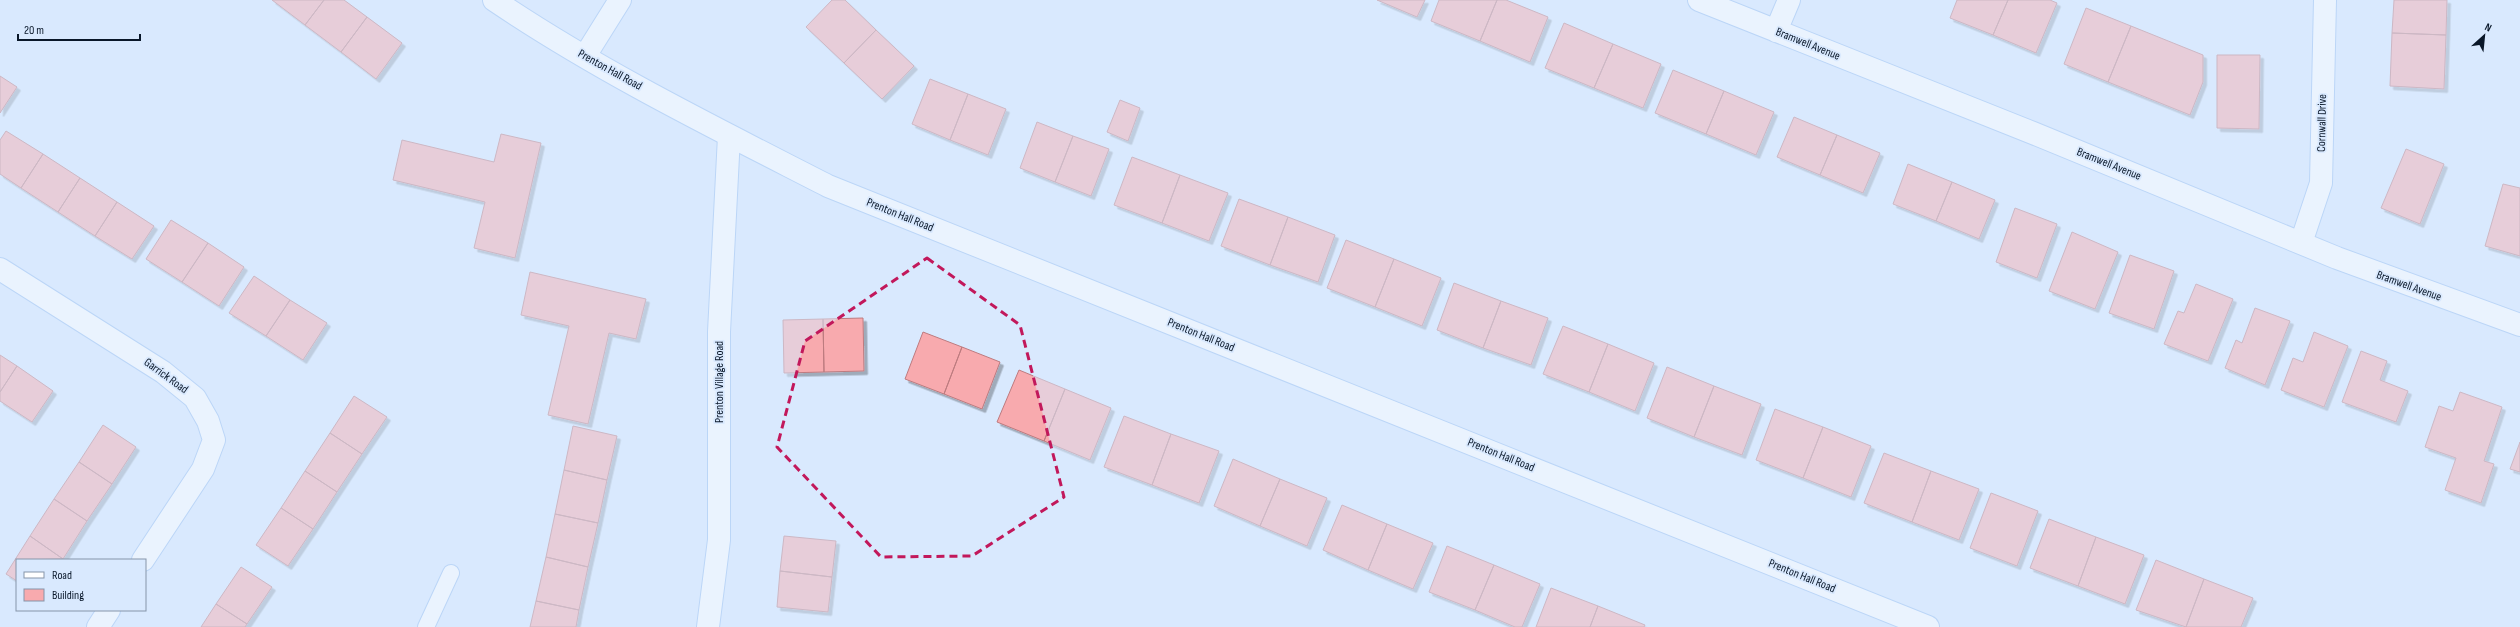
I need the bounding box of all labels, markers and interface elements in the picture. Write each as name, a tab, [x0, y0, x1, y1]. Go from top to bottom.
scale bar	[18, 16, 140, 42]
north arrow	[2464, 16, 2504, 56]
text: N	[2483, 20, 2494, 35]
text: 20 m	[24, 23, 44, 38]
street label: Bramwell Avenue	[1774, 24, 1843, 64]
street label: Prenton Hall Road	[575, 46, 645, 94]
street label: Cornwall Drive	[2314, 94, 2330, 152]
street label: Bramwell Avenue	[2075, 144, 2144, 184]
street label: Prenton Hall Road	[864, 195, 936, 235]
street label: Bramwell Avenue	[2374, 267, 2444, 305]
street label: Prenton Hall Road	[1165, 315, 1237, 355]
street label: Prenton Village Road	[712, 341, 727, 423]
street label: Garrick Road	[141, 355, 191, 397]
street label: Prenton Hall Road	[1465, 435, 1537, 475]
street label: Prenton Hall Road	[1766, 556, 1838, 596]
legend	[16, 559, 146, 611]
text: Road	[52, 568, 72, 583]
text: Building	[52, 588, 84, 603]

